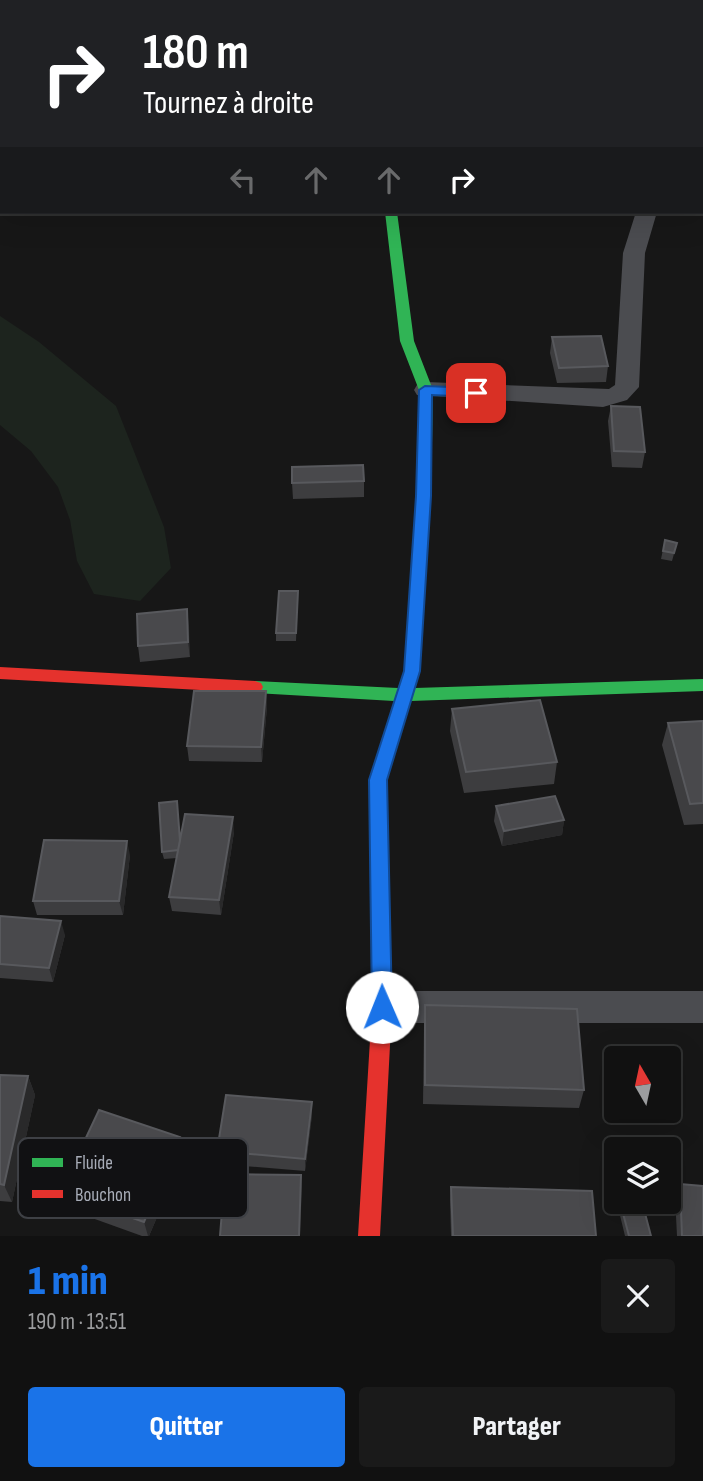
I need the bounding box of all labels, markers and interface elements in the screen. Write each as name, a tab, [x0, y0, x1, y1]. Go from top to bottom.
text: 180 m	[143, 24, 249, 83]
icon: right	[28, 28, 119, 119]
text: Tournez à droite	[143, 84, 314, 123]
icon: left	[224, 161, 262, 199]
icon: ahead	[297, 161, 335, 199]
icon: ahead	[370, 161, 408, 199]
icon: right	[443, 161, 481, 199]
pin	[446, 363, 506, 423]
icon: arrive	[457, 374, 495, 412]
position arrow	[345, 970, 419, 1044]
north arrow	[604, 1046, 681, 1124]
map controls	[604, 1046, 681, 1214]
button: layers	[604, 1137, 681, 1214]
legend	[18, 1138, 248, 1218]
text: Fluide	[75, 1152, 113, 1175]
text: Bouchon	[75, 1184, 131, 1207]
text: 1 min	[28, 1256, 108, 1307]
button: close	[601, 1259, 675, 1333]
text: 190 m · 13:51	[28, 1308, 126, 1336]
button: Quitter	[28, 1387, 345, 1467]
button: Partager	[359, 1387, 675, 1467]

